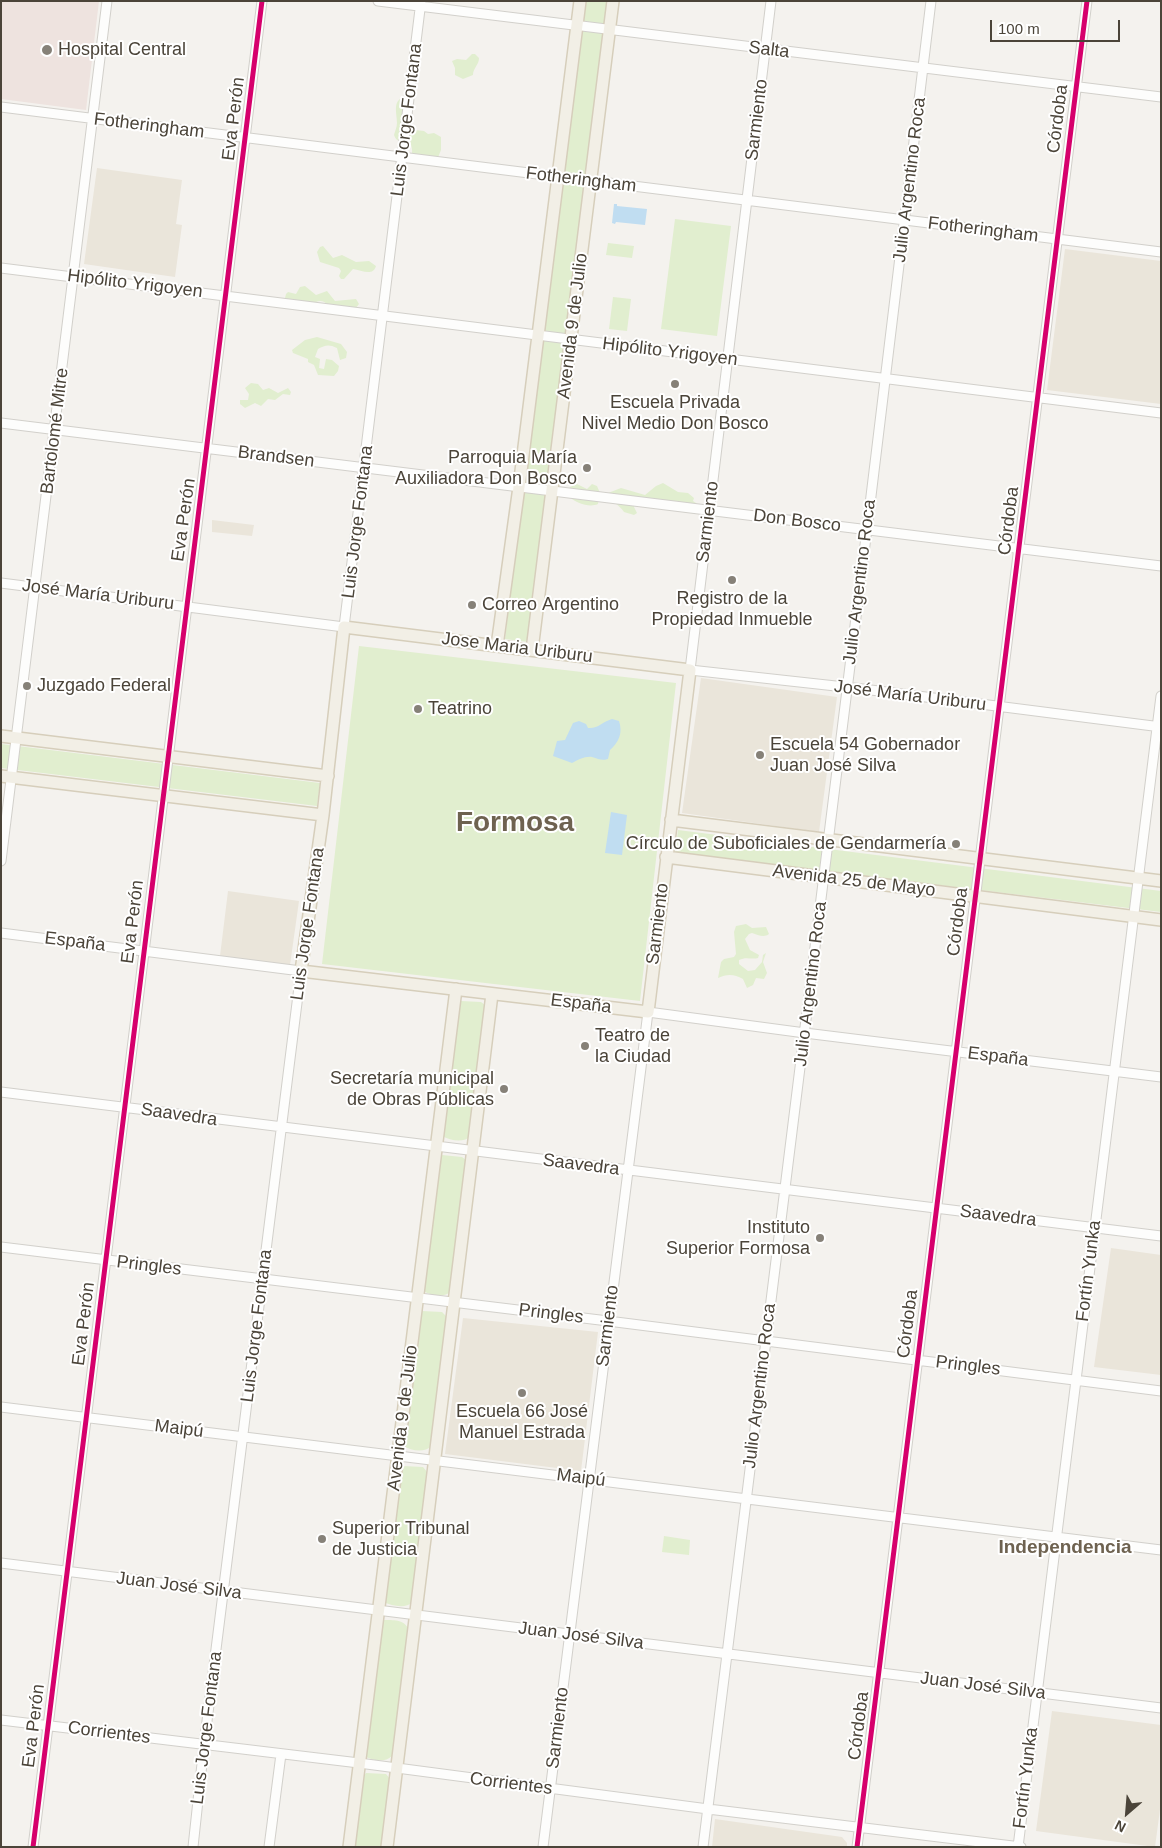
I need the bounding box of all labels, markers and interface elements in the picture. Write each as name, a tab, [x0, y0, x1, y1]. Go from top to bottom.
scale bar	[992, 10, 1122, 42]
text: 100 m	[998, 20, 1040, 37]
street label: Salta	[747, 37, 791, 63]
place label: Hospital Central	[58, 39, 186, 61]
street label: Luis Jorge Fontana	[387, 42, 427, 198]
marker: Hospital Central	[40, 43, 54, 57]
street label: Eva Perón	[218, 76, 250, 162]
street label: Sarmiento	[741, 78, 773, 162]
street label: Córdoba	[1043, 83, 1073, 155]
street label: Julio Argentino Roca	[889, 96, 931, 264]
street label: Fotheringham	[93, 109, 205, 143]
street label: Fotheringham	[525, 163, 637, 197]
street label: Fotheringham	[927, 213, 1039, 247]
street label: Avenida 9 de Julio	[553, 252, 593, 400]
street label: Hipólito Yrigoyen	[66, 265, 204, 303]
street label: Hipólito Yrigoyen	[601, 333, 739, 371]
street label: Bartolomé Mitre	[37, 367, 73, 495]
marker: Escuela Privada Nivel Medio Don Bosco	[669, 378, 681, 390]
place label: Escuela Privada Nivel Medio Don Bosco	[581, 392, 769, 434]
street label: Brandsen	[236, 442, 316, 472]
street label: Luis Jorge Fontana	[338, 444, 378, 600]
place label: Parroquia María Auxiliadora Don Bosco	[395, 447, 577, 489]
marker: Parroquia María Auxiliadora Don Bosco	[581, 462, 593, 474]
street label: Eva Perón	[167, 477, 201, 563]
street label: Sarmiento	[692, 480, 724, 564]
street label: Córdoba	[994, 485, 1024, 557]
street label: Julio Argentino Roca	[839, 498, 881, 666]
street label: Don Bosco	[752, 505, 842, 537]
marker: Registro de la Propiedad Inmueble	[726, 574, 738, 586]
street label: José María Uriburu	[21, 575, 175, 615]
place label: Registro de la Propiedad Inmueble	[651, 588, 813, 630]
place label: Correo Argentino	[482, 594, 619, 616]
marker: Correo Argentino	[466, 599, 478, 611]
street label: Jose Maria Uriburu	[440, 628, 594, 668]
place label: Juzgado Federal	[37, 675, 171, 697]
street label: José María Uriburu	[833, 676, 987, 716]
marker: Juzgado Federal	[21, 680, 33, 692]
place label: Teatrino	[428, 698, 492, 720]
marker: Teatrino	[412, 703, 424, 715]
place label: Escuela 54 Gobernador Juan José Silva	[770, 734, 960, 776]
marker: Escuela 54 Gobernador Juan José Silva	[754, 749, 766, 761]
district label: Formosa	[456, 806, 574, 840]
place label: Círculo de Suboficiales de Gendarmería	[626, 833, 946, 855]
marker: Círculo de Suboficiales de Gendarmería	[950, 838, 962, 850]
street label: Luis Jorge Fontana	[287, 846, 329, 1002]
street label: Avenida 25 de Mayo	[771, 860, 937, 902]
street label: Eva Perón	[117, 879, 149, 965]
street label: Sarmiento	[642, 882, 674, 966]
street label: Córdoba	[943, 886, 973, 958]
street label: Julio Argentino Roca	[790, 900, 832, 1068]
street label: España	[43, 928, 107, 956]
street label: España	[549, 990, 613, 1018]
place label: Teatro de la Ciudad	[595, 1025, 671, 1068]
marker: Teatro de la Ciudad	[579, 1040, 591, 1052]
street label: España	[966, 1043, 1030, 1071]
place label: Secretaría municipal de Obras Públicas	[330, 1068, 494, 1110]
marker: Secretaría municipal de Obras Públicas	[498, 1083, 510, 1095]
street label: Saavedra	[139, 1099, 219, 1131]
street label: Saavedra	[541, 1150, 621, 1180]
street label: Saavedra	[958, 1201, 1038, 1231]
place label: Instituto Superior Formosa	[666, 1217, 810, 1260]
street label: Fortín Yunka	[1072, 1219, 1106, 1323]
marker: Instituto Superior Formosa	[814, 1232, 826, 1244]
street label: Luis Jorge Fontana	[237, 1248, 277, 1404]
street label: Pringles	[115, 1251, 183, 1281]
street label: Eva Perón	[68, 1281, 100, 1367]
street label: Sarmiento	[592, 1284, 624, 1368]
street label: Córdoba	[893, 1288, 923, 1360]
street label: Pringles	[517, 1299, 585, 1329]
street label: Julio Argentino Roca	[739, 1302, 781, 1470]
street label: Avenida 9 de Julio	[383, 1344, 423, 1492]
street label: Pringles	[934, 1351, 1002, 1381]
marker: Escuela 66 José Manuel Estrada	[516, 1387, 528, 1399]
place label: Escuela 66 José Manuel Estrada	[456, 1401, 588, 1444]
street label: Maipú	[153, 1415, 205, 1443]
street label: Maipú	[555, 1464, 607, 1492]
place label: Superior Tribunal de Justicia	[332, 1518, 469, 1560]
marker: Superior Tribunal de Justicia	[316, 1533, 328, 1545]
district label: Independencia	[998, 1537, 1132, 1559]
street label: Juan José Silva	[115, 1568, 243, 1604]
street label: Juan José Silva	[517, 1618, 645, 1654]
street label: Luis Jorge Fontana	[187, 1650, 227, 1806]
street label: Juan José Silva	[919, 1668, 1047, 1704]
street label: Eva Perón	[18, 1683, 50, 1769]
street label: Sarmiento	[542, 1686, 574, 1770]
street label: Córdoba	[844, 1690, 874, 1762]
street label: Corrientes	[66, 1717, 152, 1749]
street label: Fortín Yunka	[1009, 1726, 1043, 1830]
street label: Corrientes	[468, 1768, 554, 1800]
north arrow	[1102, 1788, 1152, 1838]
text: N	[1112, 1817, 1128, 1836]

